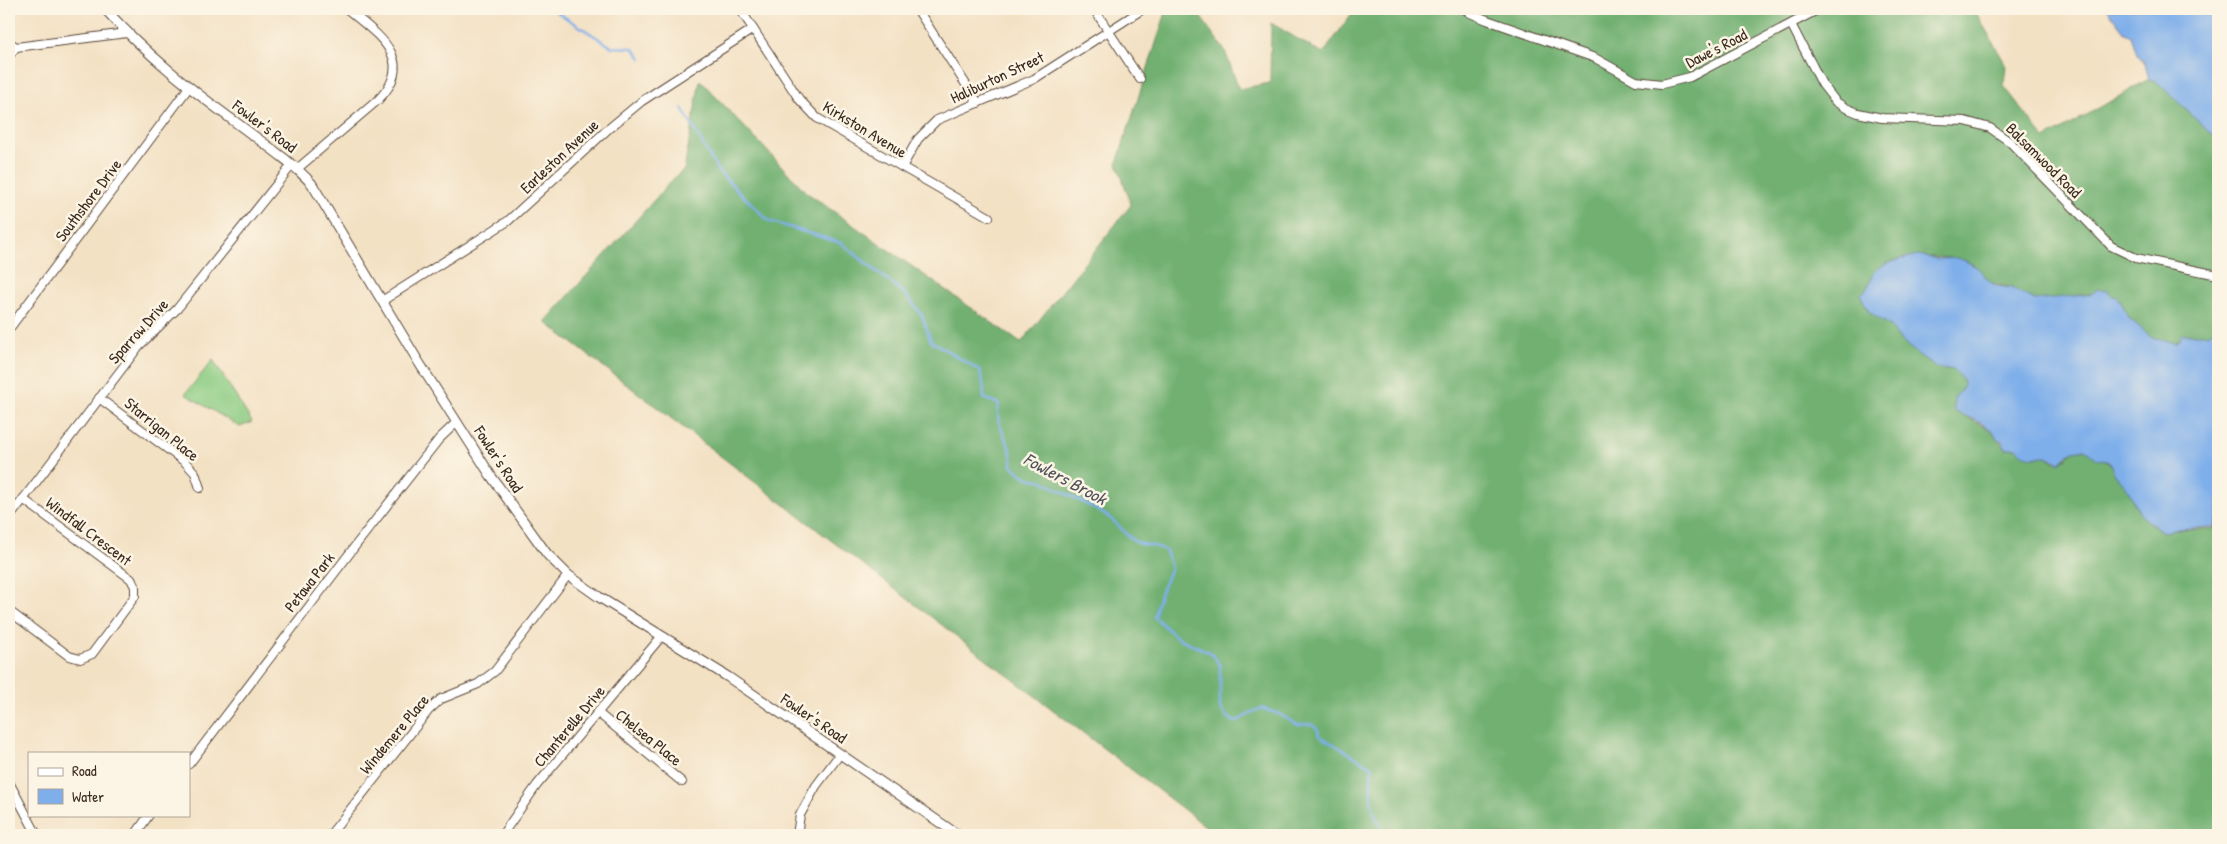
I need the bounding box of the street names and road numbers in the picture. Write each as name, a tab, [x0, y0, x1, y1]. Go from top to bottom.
street label: Dawe's Road	[1681, 23, 1751, 73]
street label: Haliburton Street	[947, 46, 1048, 108]
street label: Fowler's Road	[227, 94, 302, 157]
street label: Kirkston Avenue	[819, 95, 912, 163]
street label: Earleston Avenue	[515, 114, 603, 198]
street label: Balsamwood Road	[2001, 117, 2087, 203]
street label: Southshore Drive	[50, 154, 127, 246]
street label: Sparrow Drive	[103, 293, 174, 368]
street label: Starrigan Place	[120, 392, 204, 466]
street label: Fowler's Road	[469, 421, 529, 497]
street label: Windfall Crescent	[42, 491, 137, 571]
street label: Petawa Park	[279, 547, 339, 616]
street label: Chanterelle Drive	[528, 680, 610, 772]
street label: Fowler's Road	[776, 687, 851, 748]
street label: Windemere Place	[354, 689, 434, 778]
street label: Chelsea Place	[611, 703, 687, 771]

